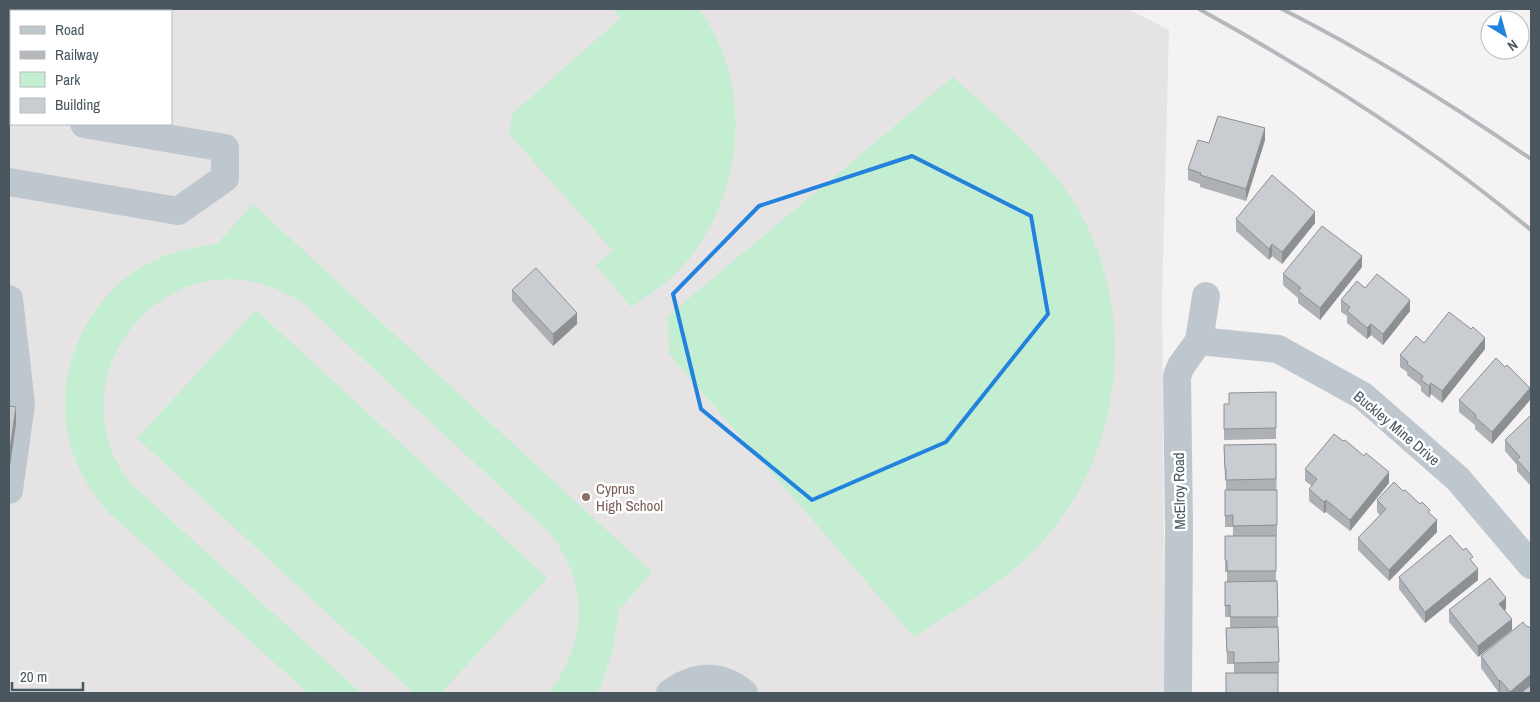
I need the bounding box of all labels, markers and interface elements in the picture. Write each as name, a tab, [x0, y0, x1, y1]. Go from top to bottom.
legend	[10, 10, 172, 125]
north arrow	[1480, 10, 1530, 60]
text: Road	[55, 19, 84, 40]
text: N	[1504, 36, 1522, 55]
text: Railway	[55, 44, 100, 65]
text: Park	[55, 69, 81, 90]
text: Building	[55, 94, 100, 115]
street label: Buckley Mine Drive	[1349, 386, 1445, 470]
street label: McElroy Road	[1168, 452, 1190, 530]
place label: Cyprus High School	[596, 478, 663, 516]
marker: Cyprus High School	[580, 491, 592, 503]
scale bar	[12, 660, 84, 692]
text: 20 m	[20, 666, 47, 687]

